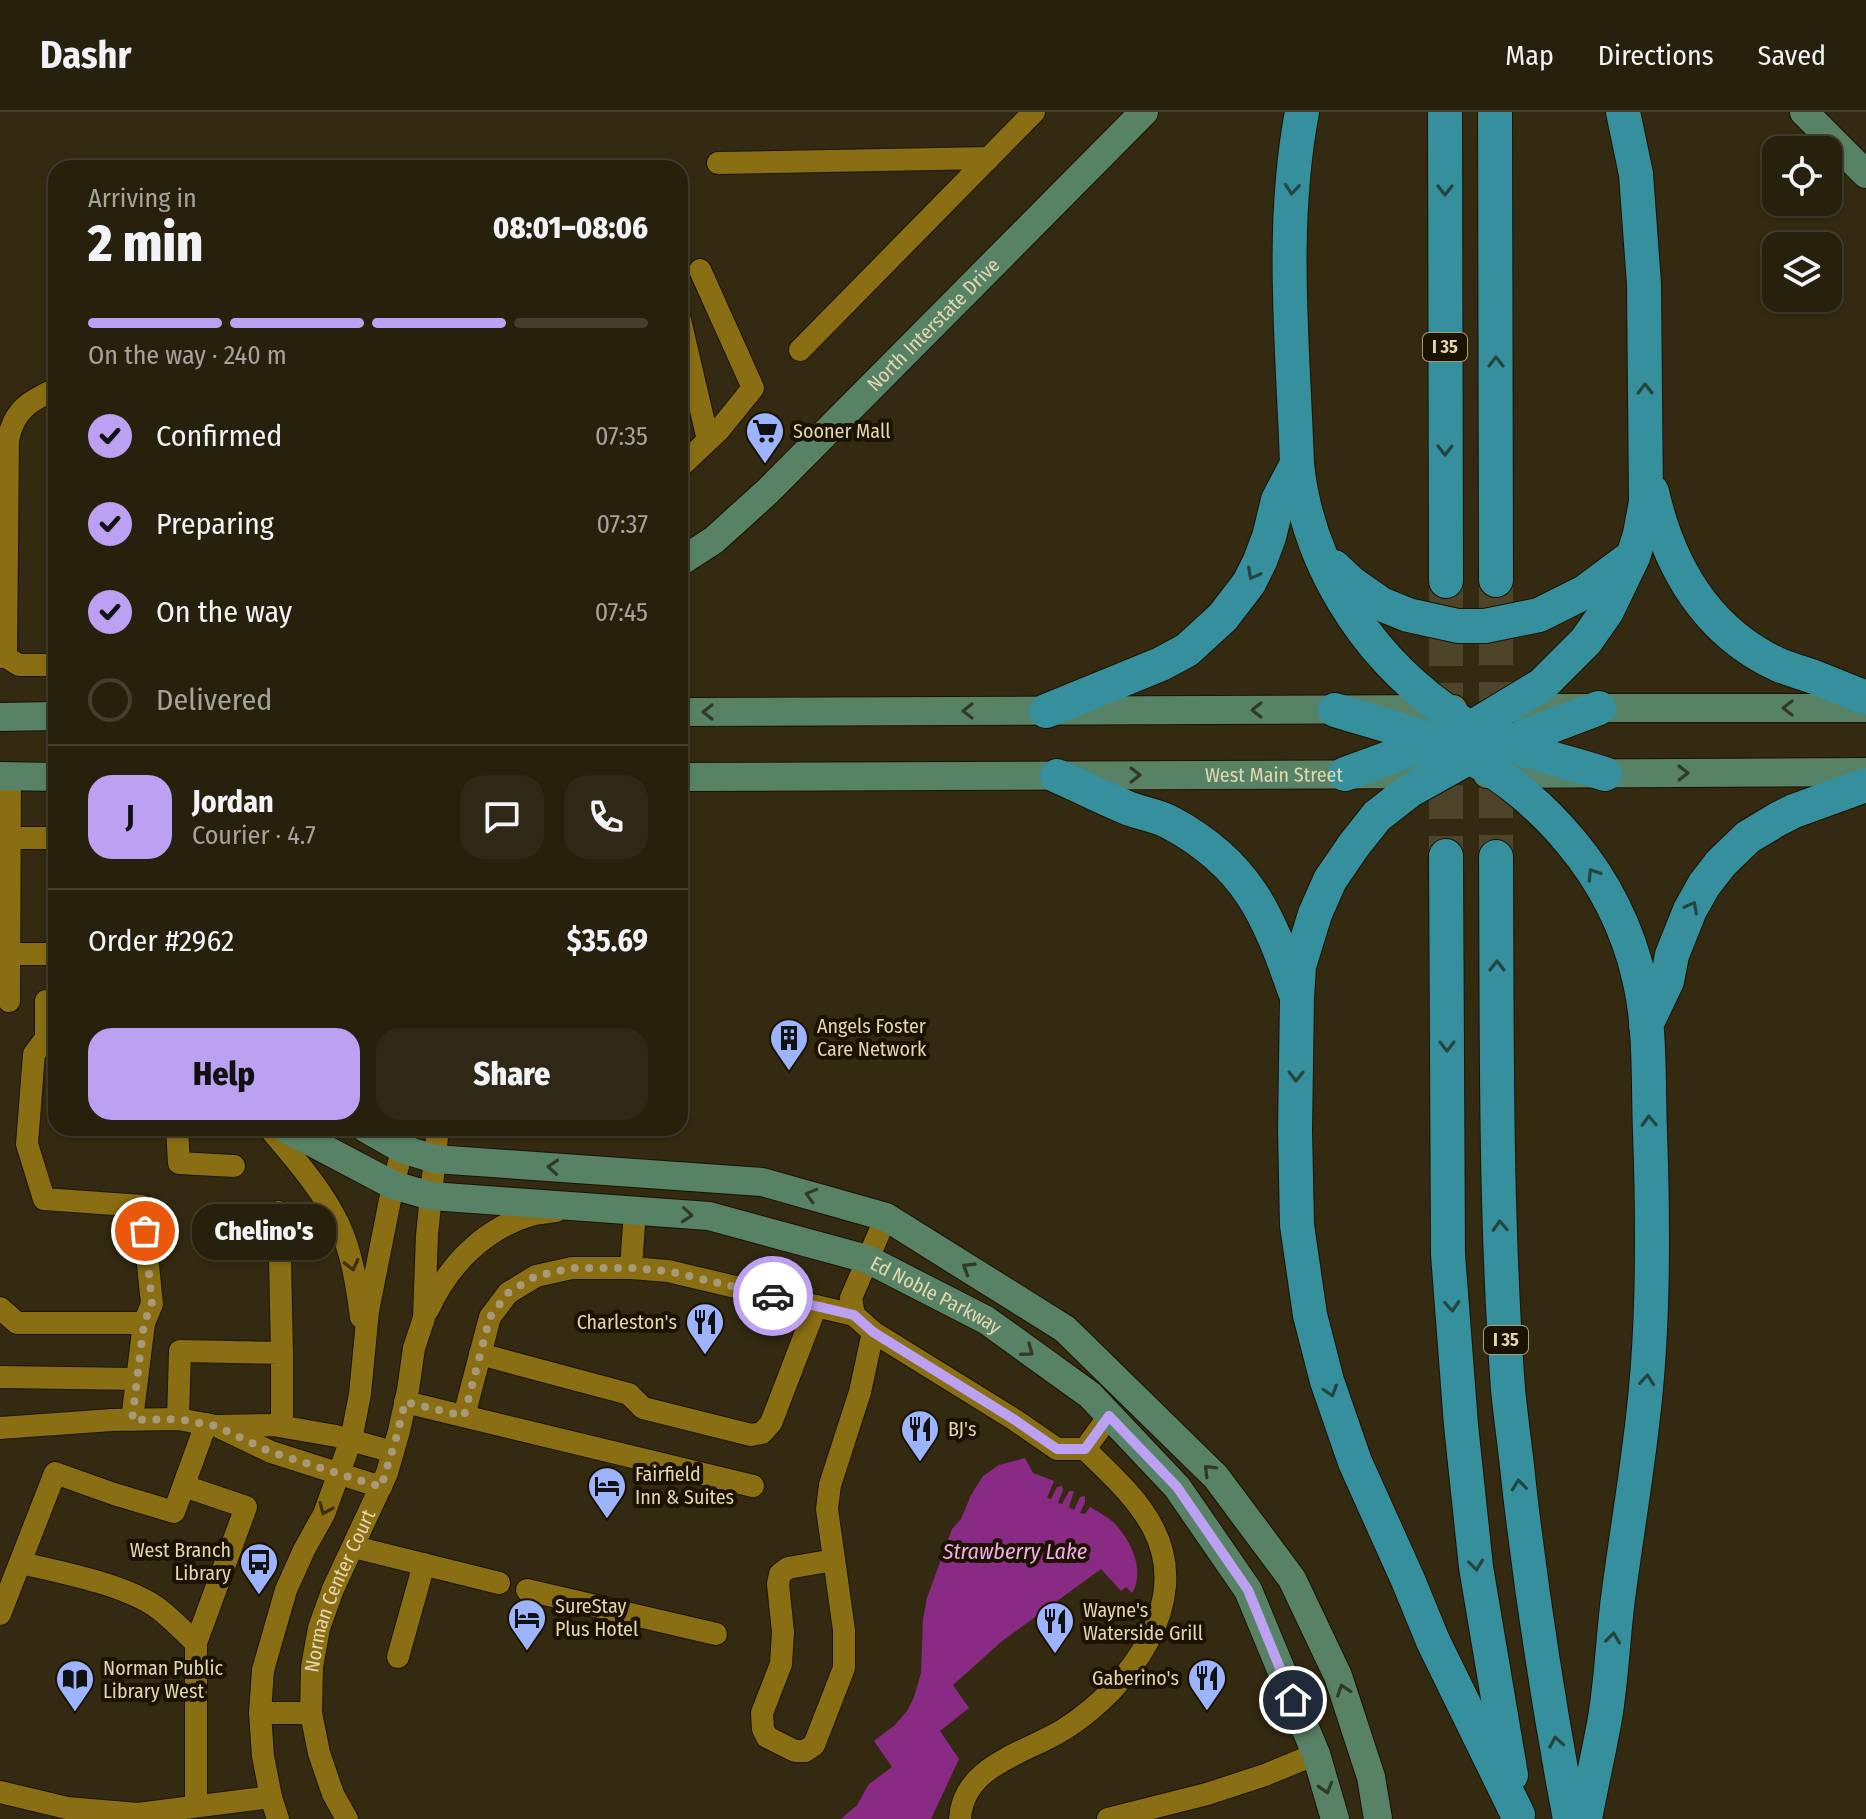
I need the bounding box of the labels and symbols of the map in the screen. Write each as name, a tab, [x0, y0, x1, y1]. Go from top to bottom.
one-way arrow	[1284, 183, 1301, 196]
one-way arrow	[1436, 184, 1454, 197]
street label: North Interstate Drive	[862, 253, 1004, 396]
road number: I 35	[1423, 333, 1467, 361]
one-way arrow	[1487, 355, 1505, 368]
one-way arrow	[1636, 382, 1654, 395]
supermarket icon: Sooner Mall	[744, 410, 786, 465]
place label: Sooner Mall	[793, 419, 890, 443]
one-way arrow	[1436, 444, 1454, 457]
one-way arrow	[1248, 566, 1263, 580]
one-way arrow	[1781, 699, 1794, 717]
one-way arrow	[1250, 701, 1263, 719]
one-way arrow	[961, 702, 974, 720]
one-way arrow	[701, 703, 714, 721]
street label: West Main Street	[1205, 762, 1344, 787]
one-way arrow	[1677, 764, 1690, 782]
one-way arrow	[1129, 766, 1142, 784]
one-way arrow	[1588, 868, 1603, 883]
one-way arrow	[1682, 901, 1697, 916]
one-way arrow	[1488, 959, 1506, 972]
place label: Angels Foster Care Network	[817, 1014, 927, 1061]
building icon: Angels Foster Care Network	[768, 1017, 810, 1072]
one-way arrow	[1438, 1040, 1456, 1053]
one-way arrow	[1287, 1070, 1305, 1083]
one-way arrow	[1641, 1114, 1658, 1127]
one-way arrow	[546, 1159, 559, 1176]
one-way arrow	[804, 1188, 818, 1205]
pin	[111, 1197, 179, 1265]
callout: Chelino's	[193, 1203, 337, 1259]
one-way arrow	[681, 1206, 694, 1223]
one-way arrow	[1492, 1219, 1509, 1232]
street label: Ed Noble Parkway	[867, 1251, 1006, 1339]
courier	[733, 1256, 813, 1336]
one-way arrow	[342, 1257, 359, 1271]
one-way arrow	[962, 1262, 976, 1277]
one-way arrow	[1443, 1300, 1460, 1313]
restaurant icon: Charleston's	[684, 1301, 726, 1356]
place label: Charleston's	[577, 1310, 677, 1334]
road number: I 35	[1484, 1326, 1528, 1354]
one-way arrow	[1020, 1341, 1034, 1356]
one-way arrow	[1638, 1373, 1655, 1386]
one-way arrow	[1321, 1383, 1337, 1397]
restaurant icon: BJ's	[899, 1408, 941, 1463]
place label: BJ's	[948, 1417, 976, 1441]
place label: Fairfield Inn & Suites	[635, 1462, 734, 1509]
hotel icon: Fairfield Inn & Suites	[586, 1465, 628, 1520]
one-way arrow	[1203, 1465, 1218, 1479]
one-way arrow	[1511, 1478, 1528, 1491]
one-way arrow	[319, 1500, 335, 1515]
street label: Norman Center Court	[299, 1505, 381, 1674]
place label: West Branch Library	[130, 1538, 231, 1585]
water label: Strawberry Lake	[942, 1538, 1087, 1565]
bus stop icon: West Branch Library	[238, 1541, 280, 1596]
one-way arrow	[1467, 1558, 1484, 1571]
place label: SureStay Plus Hotel	[555, 1594, 638, 1641]
hotel icon: SureStay Plus Hotel	[506, 1597, 548, 1652]
place label: Wayne's Waterside Grill	[1083, 1598, 1203, 1645]
restaurant icon: Wayne's Waterside Grill	[1034, 1600, 1076, 1655]
one-way arrow	[1604, 1631, 1621, 1645]
place label: Norman Public Library West	[103, 1656, 223, 1703]
restaurant icon: Gaberino's	[1186, 1657, 1228, 1712]
library icon: Norman Public Library West	[54, 1658, 96, 1713]
place label: Gaberino's	[1092, 1666, 1179, 1690]
pin	[1259, 1666, 1327, 1734]
one-way arrow	[1336, 1684, 1352, 1697]
one-way arrow	[1548, 1736, 1565, 1749]
one-way arrow	[1317, 1780, 1333, 1794]

